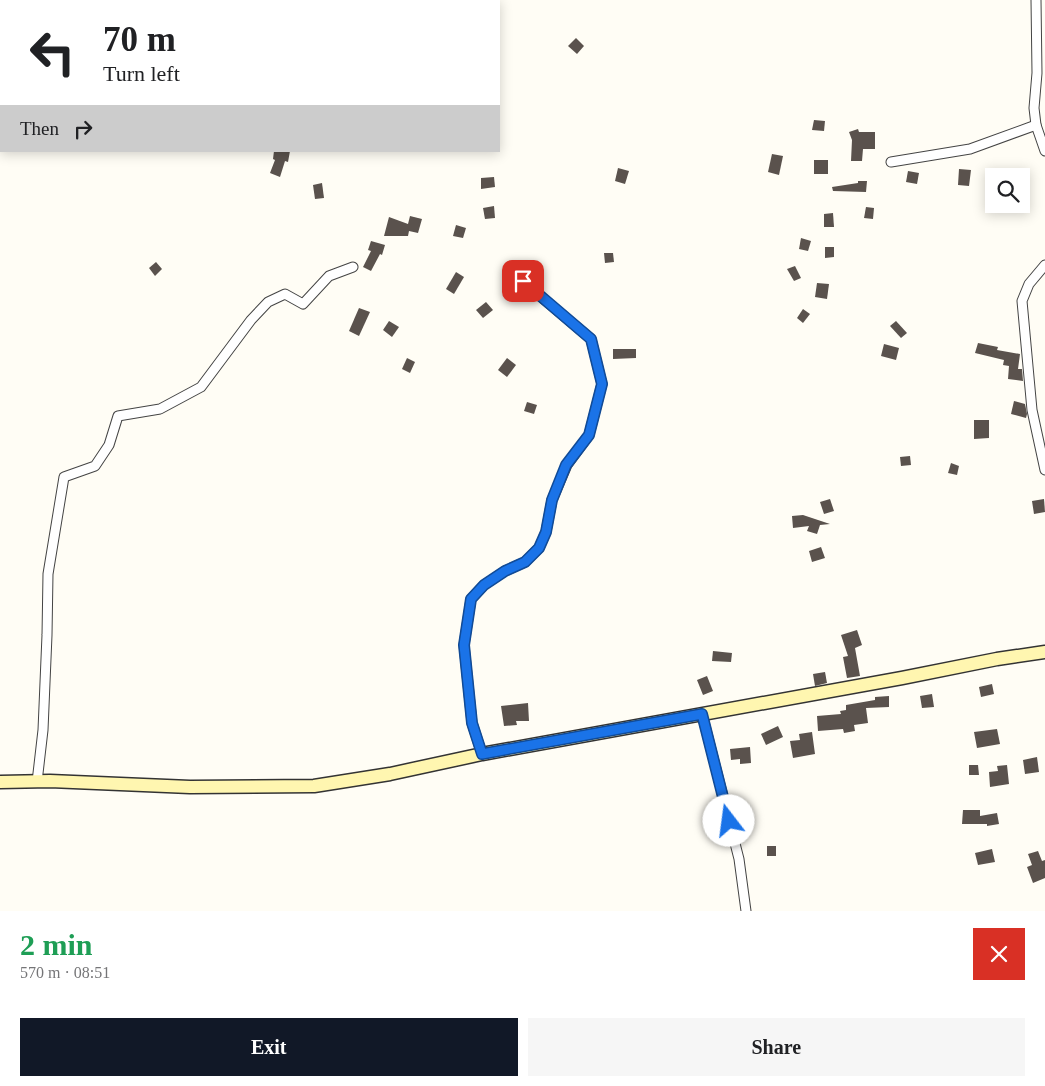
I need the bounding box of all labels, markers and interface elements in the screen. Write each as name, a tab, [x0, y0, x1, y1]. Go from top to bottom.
icon: left	[20, 20, 85, 85]
text: 70 m	[103, 20, 176, 59]
text: Turn left	[103, 61, 180, 86]
icon: right	[69, 115, 97, 143]
text: Then	[20, 118, 59, 139]
map controls	[985, 168, 1030, 213]
button: search	[985, 168, 1030, 213]
pin	[502, 260, 544, 302]
icon: arrive	[509, 267, 537, 295]
position arrow	[702, 794, 754, 846]
text: 2 min	[20, 928, 93, 961]
button: close	[973, 928, 1025, 980]
text: 570 m · 08:51	[20, 964, 110, 981]
button: Exit	[20, 1018, 518, 1076]
button: Share	[528, 1018, 1025, 1076]

